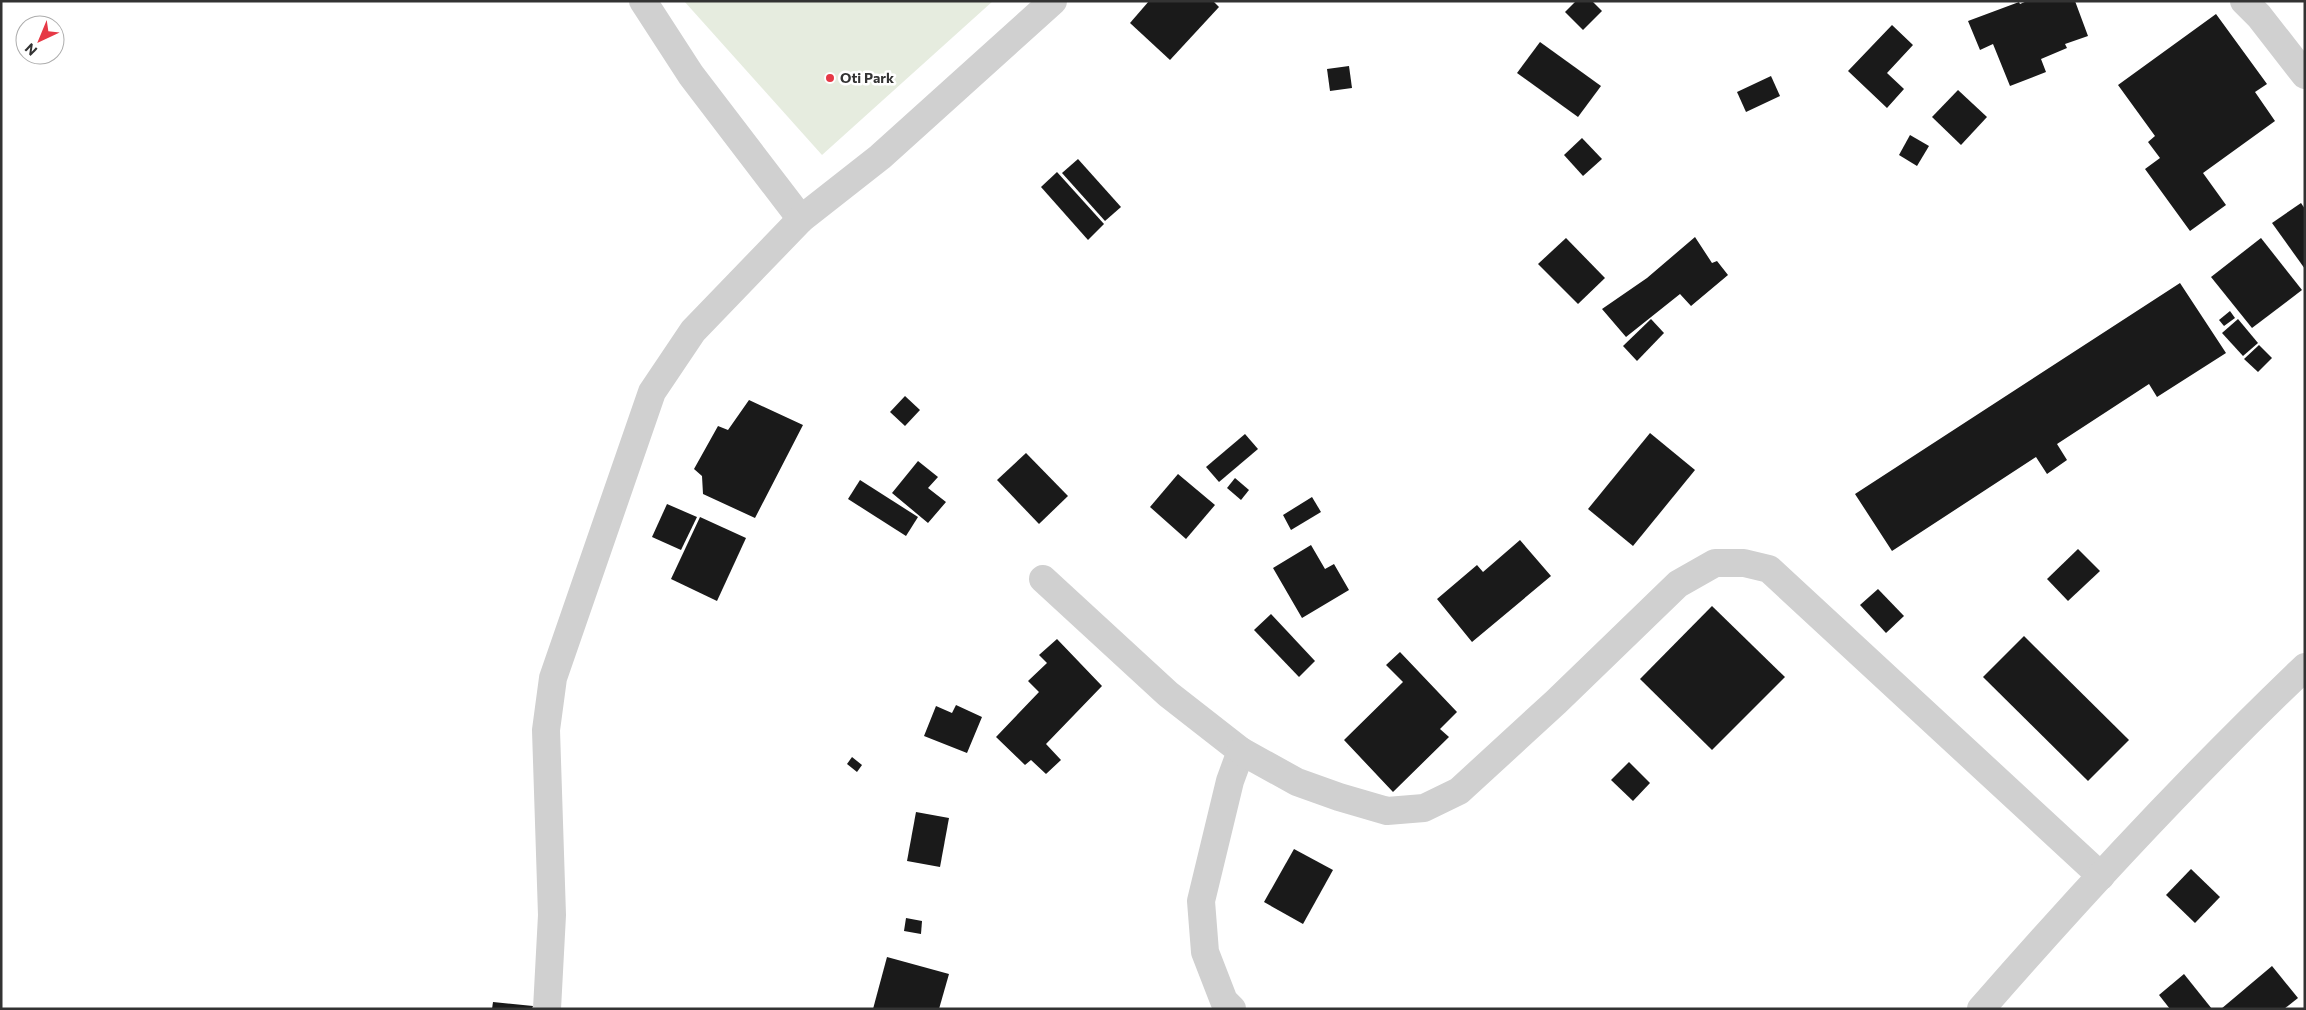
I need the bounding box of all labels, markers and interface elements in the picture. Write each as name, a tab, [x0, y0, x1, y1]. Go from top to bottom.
north arrow	[15, 15, 65, 65]
text: N	[21, 40, 40, 59]
place label: Oti Park	[840, 69, 894, 86]
marker: Oti Park	[824, 72, 836, 84]

